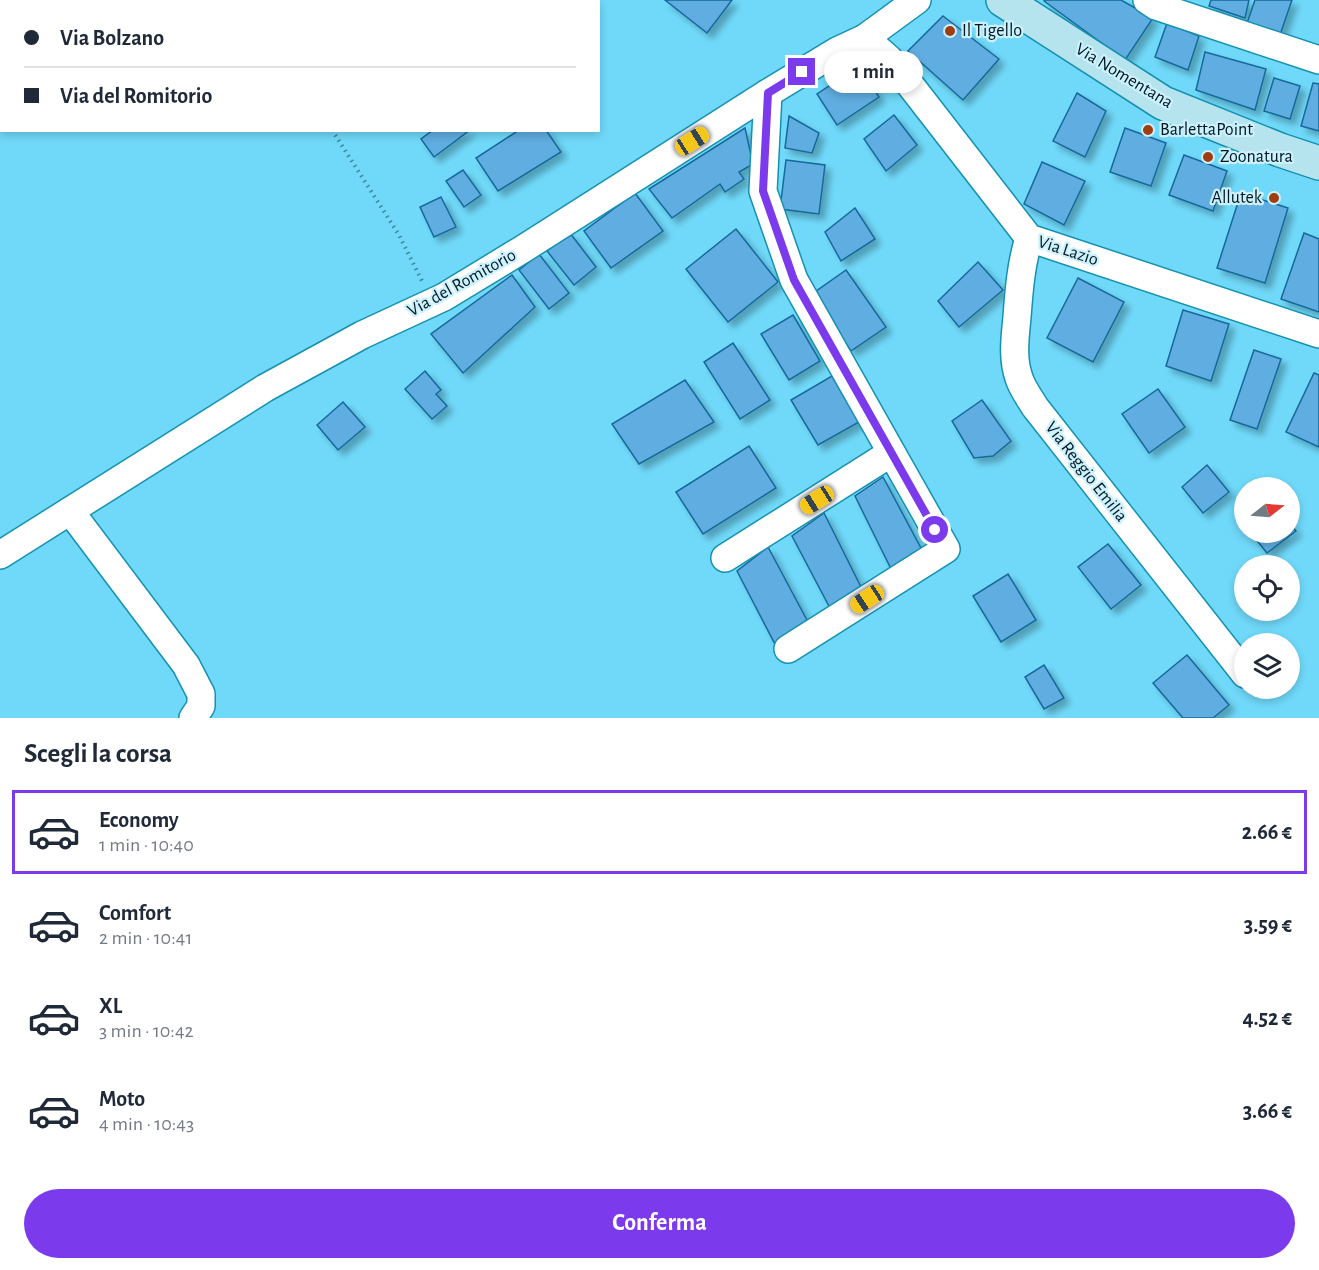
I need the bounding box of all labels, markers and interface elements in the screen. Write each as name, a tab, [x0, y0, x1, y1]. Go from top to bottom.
place label: Il Tigello	[962, 22, 1022, 40]
marker: Il Tigello	[943, 24, 957, 38]
text: Via Bolzano	[60, 27, 164, 49]
street label: Via Nomentana	[1072, 40, 1176, 112]
callout: 1 min	[823, 51, 922, 93]
route end	[788, 58, 815, 85]
text: 1 min	[852, 62, 895, 82]
text: Via del Romitorio	[60, 85, 212, 107]
place label: BarlettaPoint	[1160, 121, 1253, 139]
marker: BarlettaPoint	[1141, 123, 1155, 137]
car	[672, 124, 712, 158]
place label: Zoonatura	[1220, 148, 1293, 166]
marker: Zoonatura	[1201, 150, 1215, 164]
place label: Allutek	[1212, 189, 1263, 207]
marker: Allutek	[1267, 191, 1281, 205]
street label: Via Lazio	[1036, 233, 1101, 269]
street label: Via del Romitorio	[405, 246, 519, 320]
street label: Via Reggio Emilia	[1042, 419, 1130, 525]
north arrow	[1234, 477, 1300, 543]
map controls	[1234, 477, 1300, 699]
car	[797, 483, 837, 517]
route start	[921, 516, 948, 543]
button: locate	[1234, 555, 1300, 621]
car	[847, 582, 887, 616]
button: layers	[1234, 633, 1300, 699]
text: Scegli la corsa	[24, 740, 172, 767]
icon: car	[27, 805, 81, 859]
text: Economy	[99, 809, 179, 831]
text: 2.66 €	[1242, 821, 1292, 843]
text: 1 min · 10:40	[99, 835, 194, 855]
icon: car	[27, 898, 81, 952]
text: Comfort	[99, 902, 171, 924]
text: 3.59 €	[1244, 914, 1292, 936]
text: 2 min · 10:41	[99, 928, 192, 948]
icon: car	[27, 991, 81, 1045]
text: XL	[99, 995, 122, 1017]
text: 4.52 €	[1242, 1007, 1292, 1029]
text: 3 min · 10:42	[99, 1021, 194, 1041]
icon: car	[27, 1084, 81, 1138]
text: Moto	[99, 1088, 145, 1110]
text: 3.66 €	[1243, 1100, 1292, 1122]
text: 4 min · 10:43	[99, 1114, 194, 1134]
button: Conferma	[24, 1189, 1295, 1258]

